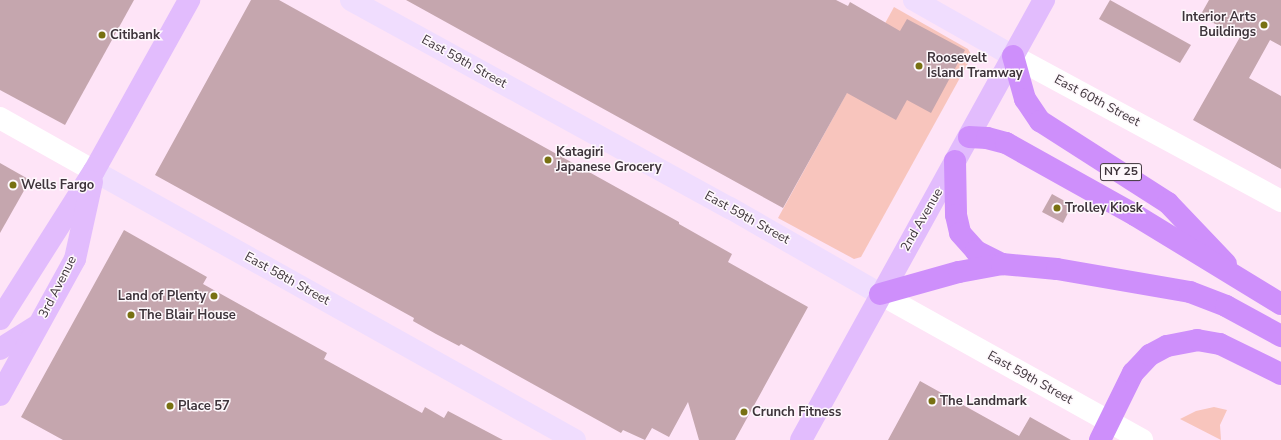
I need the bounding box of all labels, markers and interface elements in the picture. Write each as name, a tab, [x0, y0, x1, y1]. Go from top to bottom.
place label: Interior Arts Buildings	[1182, 10, 1256, 41]
marker: Interior Arts Buildings	[1259, 20, 1269, 30]
place label: Citibank	[110, 27, 160, 43]
marker: Citibank	[97, 30, 107, 40]
street label: East 59th Street	[419, 32, 509, 92]
place label: Roosevelt Island Tramway	[927, 51, 1023, 82]
marker: Roosevelt Island Tramway	[914, 61, 924, 71]
street label: East 60th Street	[1051, 72, 1143, 130]
place label: Katagiri Japanese Grocery	[556, 145, 662, 176]
marker: Katagiri Japanese Grocery	[543, 155, 553, 165]
road number: NY 25	[1099, 162, 1143, 182]
place label: Wells Fargo	[21, 177, 94, 193]
marker: Wells Fargo	[8, 180, 18, 190]
street label: 2nd Avenue	[898, 186, 946, 254]
street label: East 59th Street	[702, 188, 792, 248]
place label: Trolley Kiosk	[1065, 200, 1143, 216]
marker: Trolley Kiosk	[1052, 203, 1062, 213]
street label: East 58th Street	[242, 249, 332, 309]
street label: 3rd Avenue	[36, 253, 80, 321]
place label: Land of Plenty	[118, 288, 206, 304]
marker: Land of Plenty	[209, 291, 219, 301]
place label: The Blair House	[139, 307, 236, 323]
marker: The Blair House	[126, 310, 136, 320]
street label: East 59th Street	[985, 348, 1075, 408]
place label: The Landmark	[940, 393, 1027, 409]
marker: The Landmark	[927, 396, 937, 406]
place label: Place 57	[178, 398, 230, 414]
marker: Place 57	[165, 401, 175, 411]
place label: Crunch Fitness	[752, 404, 841, 420]
marker: Crunch Fitness	[739, 407, 749, 417]

